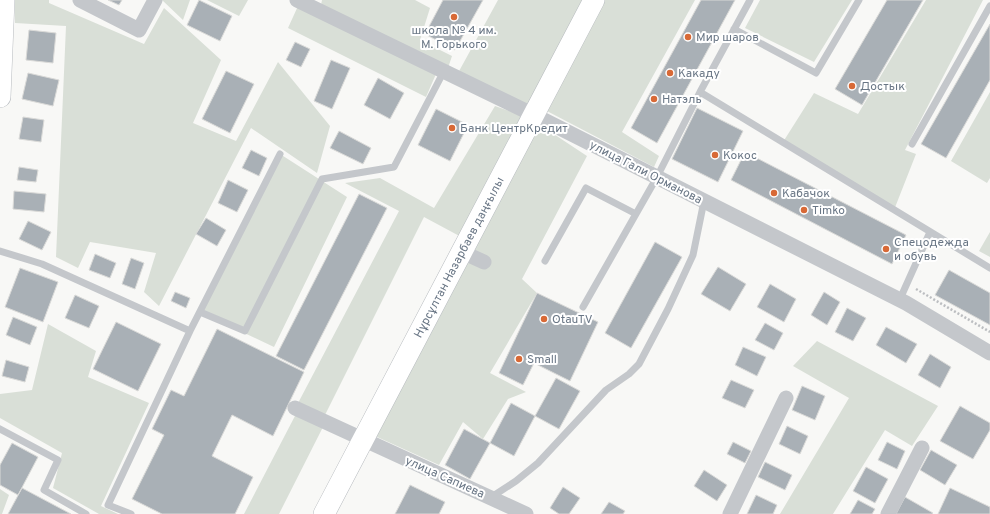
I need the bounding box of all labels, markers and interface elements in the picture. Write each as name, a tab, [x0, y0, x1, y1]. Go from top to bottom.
marker: школа № 4 им. М. Горького	[449, 12, 459, 22]
place label: школа № 4 им. М. Горького	[412, 23, 497, 53]
place label: Мир шаров	[696, 30, 759, 46]
marker: Мир шаров	[683, 32, 693, 42]
place label: Какаду	[678, 66, 720, 82]
marker: Какаду	[665, 68, 675, 78]
place label: Достык	[860, 79, 905, 95]
marker: Достык	[847, 81, 857, 91]
place label: Натэль	[662, 92, 702, 108]
marker: Натэль	[649, 94, 659, 104]
place label: Банк ЦентрКредит	[460, 121, 568, 137]
marker: Банк ЦентрКредит	[447, 123, 457, 133]
street label: улица Гали Орманова	[586, 138, 705, 208]
place label: Кокос	[723, 148, 757, 164]
marker: Кокос	[710, 150, 720, 160]
street label: Нұрсұлтан Назарбаев даңғылы	[411, 174, 509, 341]
place label: Кабачок	[782, 186, 830, 202]
marker: Кабачок	[769, 188, 779, 198]
place label: Timko	[812, 203, 845, 219]
marker: Timko	[799, 205, 809, 215]
place label: Спецодежда и обувь	[894, 235, 969, 265]
marker: Спецодежда и обувь	[881, 244, 891, 254]
place label: OtauTV	[552, 312, 593, 328]
marker: OtauTV	[539, 314, 549, 324]
place label: Small	[527, 352, 557, 368]
marker: Small	[514, 354, 524, 364]
street label: улица Сапиева	[402, 453, 487, 503]

